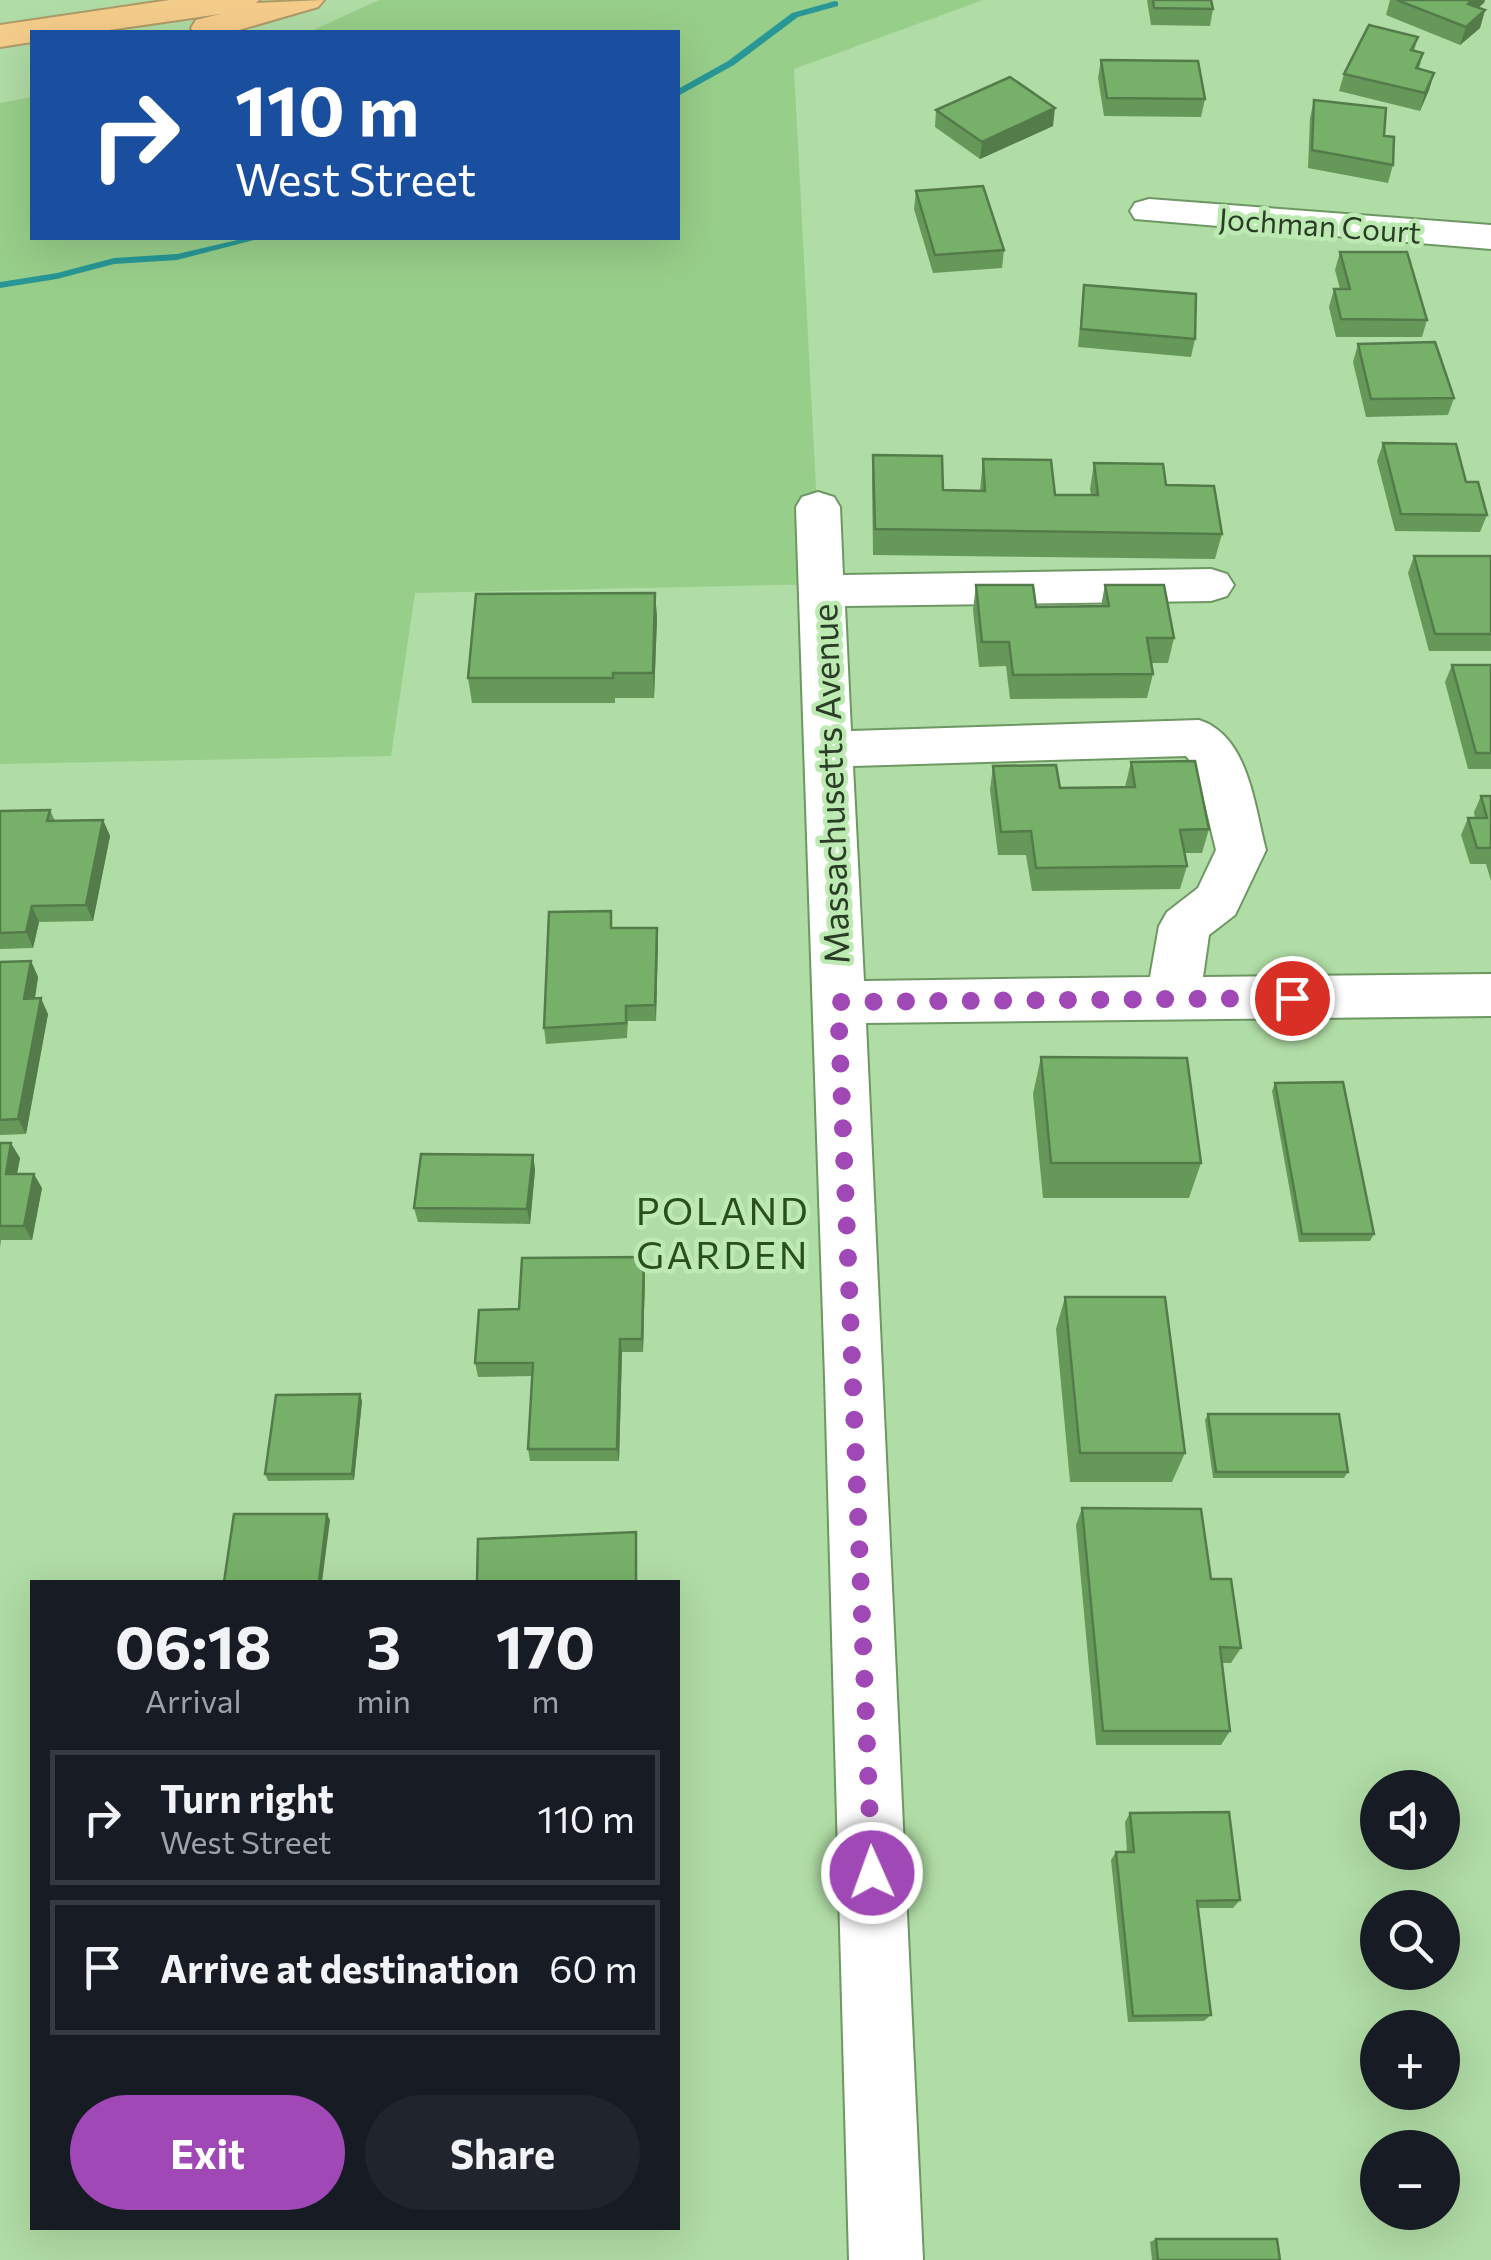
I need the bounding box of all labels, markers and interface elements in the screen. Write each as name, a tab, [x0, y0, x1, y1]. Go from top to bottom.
text: 110 m	[235, 65, 419, 150]
icon: right	[70, 70, 200, 200]
text: West Street	[235, 150, 476, 205]
street label: Jochman Court	[1217, 198, 1423, 250]
street label: Massachusetts Avenue	[801, 603, 857, 965]
pin	[1250, 956, 1335, 1041]
icon: arrive	[1265, 971, 1320, 1026]
district label: POLAND GARDEN	[636, 1186, 810, 1277]
text: 06:18	[115, 1608, 272, 1681]
text: 3	[366, 1608, 401, 1681]
text: 170	[496, 1608, 595, 1681]
text: Arrival	[145, 1680, 242, 1720]
text: min	[356, 1680, 411, 1720]
text: m	[531, 1680, 559, 1720]
map controls	[1360, 1770, 1460, 2230]
button: sound	[1360, 1770, 1460, 1870]
text: Turn right	[160, 1774, 334, 1821]
icon: right	[75, 1790, 130, 1845]
text: 110 m	[537, 1794, 635, 1841]
text: West Street	[160, 1821, 331, 1861]
position arrow	[820, 1821, 924, 1925]
button: search	[1360, 1890, 1460, 1990]
icon: arrive	[75, 1940, 130, 1995]
text: Arrive at destination	[160, 1944, 519, 1991]
text: 60 m	[549, 1944, 638, 1991]
button: +	[1360, 2010, 1460, 2110]
button: Exit	[70, 2095, 345, 2210]
button: Share	[365, 2095, 640, 2210]
button: −	[1360, 2130, 1460, 2230]

